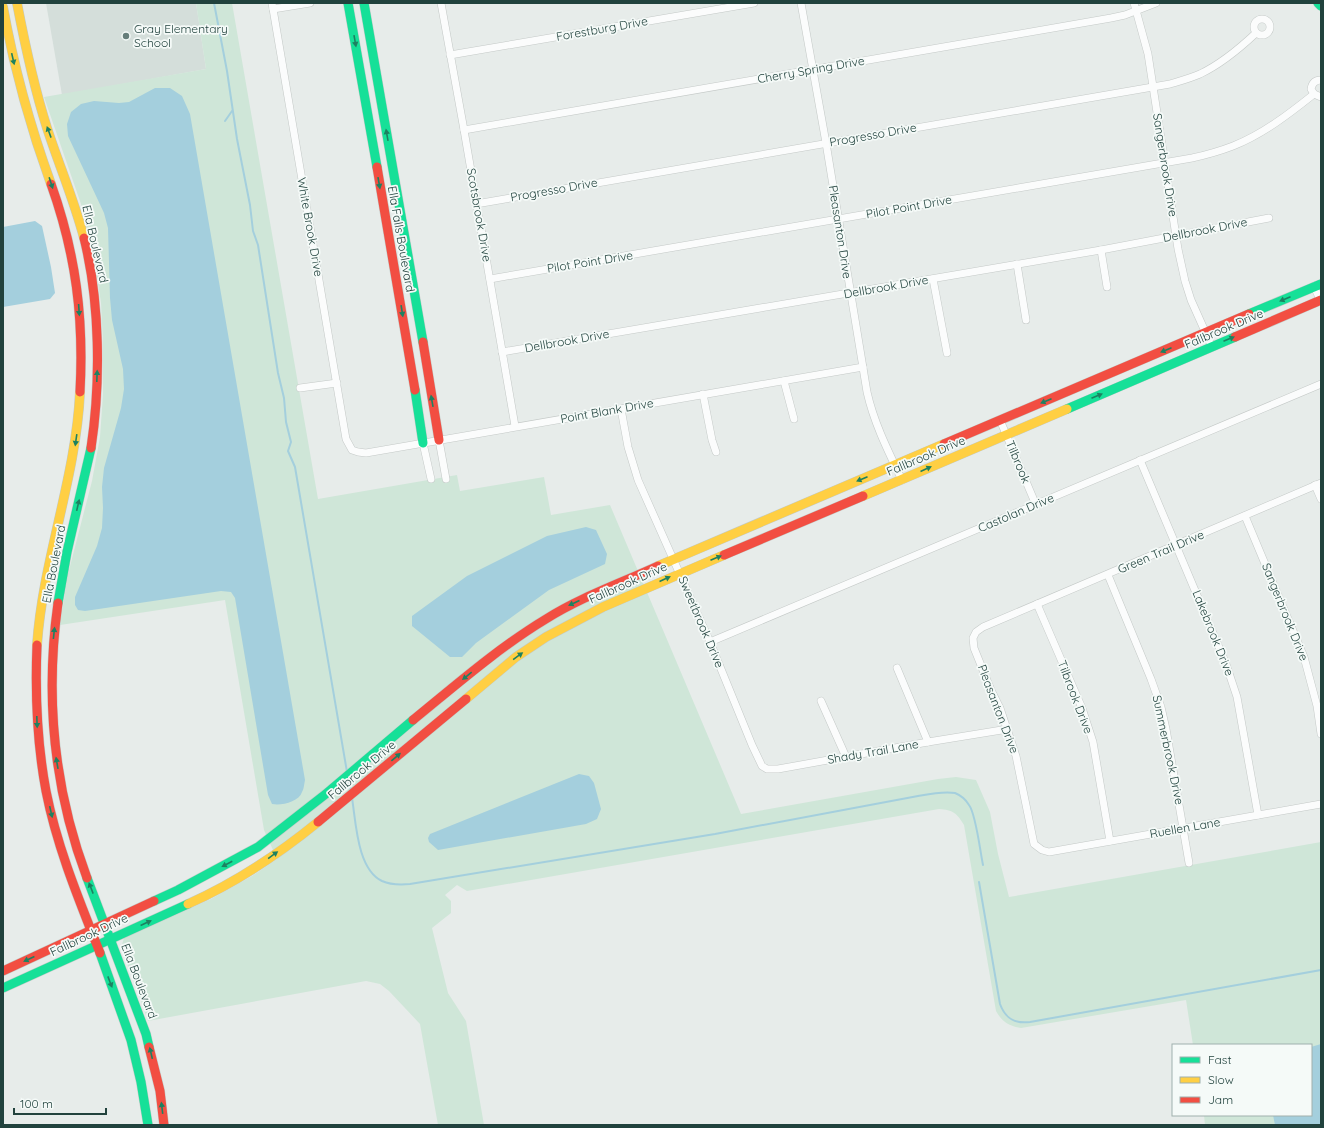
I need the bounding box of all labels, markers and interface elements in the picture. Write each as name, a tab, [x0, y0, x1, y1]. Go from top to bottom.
street label: Forestburg Drive	[555, 13, 649, 44]
place label: Gray Elementary School	[134, 21, 228, 50]
marker: Gray Elementary School	[121, 31, 131, 41]
one-way arrow	[352, 35, 358, 48]
one-way arrow	[11, 53, 17, 65]
street label: Cherry Spring Drive	[756, 53, 866, 86]
street label: Sangerbrook Drive	[1150, 112, 1181, 218]
street label: Progresso Drive	[828, 119, 918, 150]
one-way arrow	[46, 126, 52, 138]
one-way arrow	[384, 129, 390, 141]
street label: Scotsbrook Drive	[464, 167, 495, 263]
street label: Progresso Drive	[509, 174, 599, 205]
street label: White Brook Drive	[294, 176, 327, 278]
one-way arrow	[377, 177, 383, 189]
one-way arrow	[48, 178, 54, 190]
street label: Pleasanton Drive	[826, 184, 855, 280]
street label: Ella Falls Boulevard	[385, 185, 418, 293]
street label: Pilot Point Drive	[865, 192, 953, 221]
street label: Ella Boulevard	[79, 204, 112, 284]
street label: Dellbrook Drive	[1161, 214, 1249, 245]
street label: Pilot Point Drive	[546, 247, 634, 276]
street label: Dellbrook Drive	[842, 272, 930, 301]
one-way arrow	[1280, 296, 1291, 302]
one-way arrow	[75, 304, 82, 316]
one-way arrow	[399, 305, 405, 317]
street label: Fallbrook Drive	[1182, 305, 1266, 352]
street label: Dellbrook Drive	[523, 326, 611, 355]
one-way arrow	[1224, 336, 1236, 342]
one-way arrow	[1160, 347, 1171, 353]
one-way arrow	[94, 369, 100, 382]
one-way arrow	[1091, 393, 1102, 399]
one-way arrow	[429, 395, 435, 408]
street label: Point Blank Drive	[559, 395, 655, 426]
one-way arrow	[1040, 398, 1052, 404]
street label: Fallbrook Drive	[884, 432, 968, 479]
one-way arrow	[73, 434, 79, 446]
street label: Tilbrook	[1003, 438, 1034, 486]
one-way arrow	[920, 466, 931, 472]
one-way arrow	[856, 476, 868, 483]
street label: Castolan Drive	[976, 490, 1056, 535]
one-way arrow	[76, 499, 82, 511]
street label: Ella Boulevard	[39, 524, 68, 604]
street label: Green Trail Drive	[1115, 527, 1206, 576]
one-way arrow	[710, 555, 721, 561]
street label: Fallbrook Drive	[586, 559, 669, 606]
street label: Sangerbrook Drive	[1259, 561, 1312, 663]
street label: Sweetbrook Drive	[675, 574, 728, 670]
one-way arrow	[660, 576, 671, 582]
street label: Lakebrook Drive	[1189, 588, 1238, 678]
one-way arrow	[568, 601, 580, 607]
one-way arrow	[51, 627, 57, 639]
one-way arrow	[513, 652, 523, 660]
street label: Tilbrook Drive	[1055, 658, 1096, 736]
street label: Pleasanton Drive	[975, 662, 1022, 756]
one-way arrow	[462, 672, 473, 681]
street label: Summerbrook Drive	[1150, 694, 1187, 806]
one-way arrow	[34, 716, 40, 729]
street label: Shady Trail Lane	[826, 736, 920, 767]
street label: Fallbrook Drive	[325, 737, 399, 802]
one-way arrow	[391, 752, 401, 761]
one-way arrow	[54, 756, 60, 769]
one-way arrow	[49, 806, 55, 818]
street label: Ruellen Lane	[1149, 814, 1222, 841]
one-way arrow	[267, 851, 278, 859]
one-way arrow	[221, 861, 233, 868]
one-way arrow	[88, 881, 94, 893]
street label: Fallbrook Drive	[48, 910, 130, 959]
one-way arrow	[140, 920, 151, 926]
street label: Ella Boulevard	[118, 941, 161, 1021]
one-way arrow	[23, 956, 35, 962]
one-way arrow	[107, 976, 113, 988]
legend	[1172, 1044, 1312, 1116]
one-way arrow	[147, 1047, 153, 1059]
text: Fast	[1208, 1052, 1232, 1067]
text: Slow	[1208, 1072, 1234, 1087]
scale bar	[14, 1090, 106, 1116]
text: Jam	[1208, 1092, 1233, 1107]
text: 100 m	[20, 1096, 53, 1111]
one-way arrow	[159, 1102, 165, 1114]

